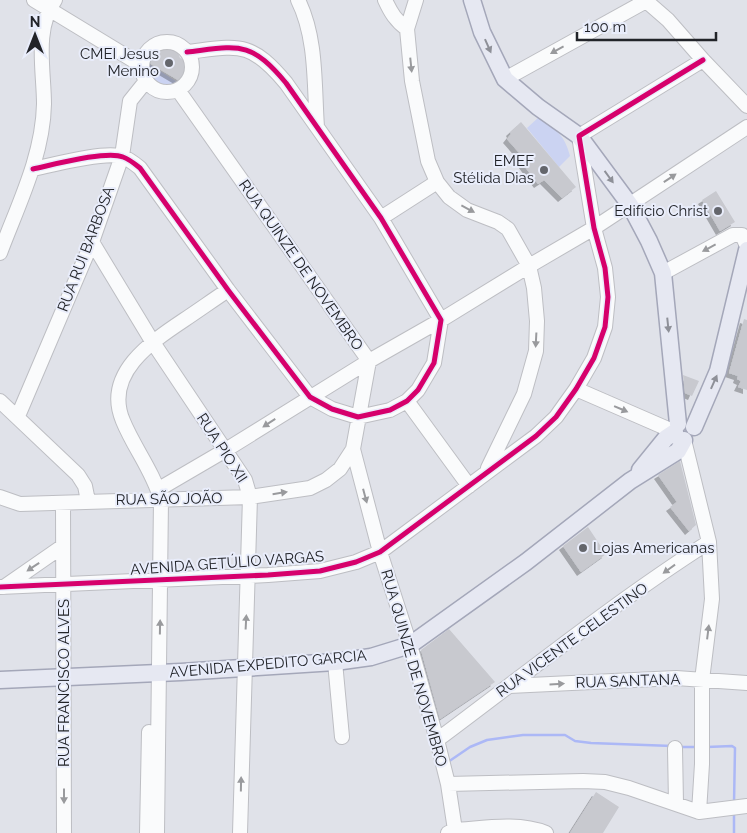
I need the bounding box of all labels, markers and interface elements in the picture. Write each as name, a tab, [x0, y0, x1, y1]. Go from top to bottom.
north arrow	[10, 10, 60, 60]
scale bar	[577, 10, 716, 42]
text: N	[30, 14, 40, 30]
text: 100 m	[584, 18, 626, 36]
one-way arrow	[484, 39, 492, 53]
place label: CMEI Jesus Menino	[80, 45, 159, 80]
one-way arrow	[550, 46, 564, 54]
marker: CMEI Jesus Menino	[163, 57, 175, 69]
one-way arrow	[407, 57, 415, 73]
place label: EMEF Stélida Dias	[453, 152, 534, 187]
marker: EMEF Stélida Dias	[538, 164, 550, 176]
one-way arrow	[604, 171, 614, 184]
one-way arrow	[663, 173, 677, 183]
street label: RUA QUINZE DE NOVEMBRO	[235, 176, 367, 354]
street label: RUA RUI BARBOSA	[54, 184, 118, 314]
place label: Edifício Christ	[614, 202, 708, 220]
one-way arrow	[461, 205, 475, 213]
marker: Edifício Christ	[712, 205, 724, 217]
one-way arrow	[702, 244, 716, 252]
one-way arrow	[665, 317, 673, 333]
one-way arrow	[532, 332, 540, 348]
one-way arrow	[710, 375, 718, 389]
one-way arrow	[614, 405, 628, 413]
street label: RUA PIO XII	[193, 410, 251, 486]
one-way arrow	[262, 419, 275, 428]
one-way arrow	[272, 488, 288, 496]
street label: RUA SÃO JOÃO	[116, 489, 222, 509]
one-way arrow	[362, 489, 370, 504]
place label: Lojas Americanas	[593, 539, 715, 557]
marker: Lojas Americanas	[577, 542, 589, 554]
street label: AVENIDA GETÚLIO VARGAS	[130, 547, 324, 579]
one-way arrow	[27, 562, 40, 572]
one-way arrow	[662, 564, 676, 574]
street label: RUA QUINZE DE NOVEMBRO	[377, 567, 451, 769]
street label: RUA VICENTE CELESTINO	[493, 579, 651, 701]
street label: RUA FRANCISCO ALVES	[55, 599, 73, 767]
one-way arrow	[243, 614, 251, 630]
one-way arrow	[156, 619, 164, 635]
one-way arrow	[704, 623, 712, 639]
street label: AVENIDA EXPEDITO GARCIA	[169, 646, 367, 682]
street label: RUA SANTANA	[575, 670, 681, 692]
one-way arrow	[550, 679, 566, 687]
one-way arrow	[237, 776, 245, 792]
one-way arrow	[60, 789, 68, 805]

